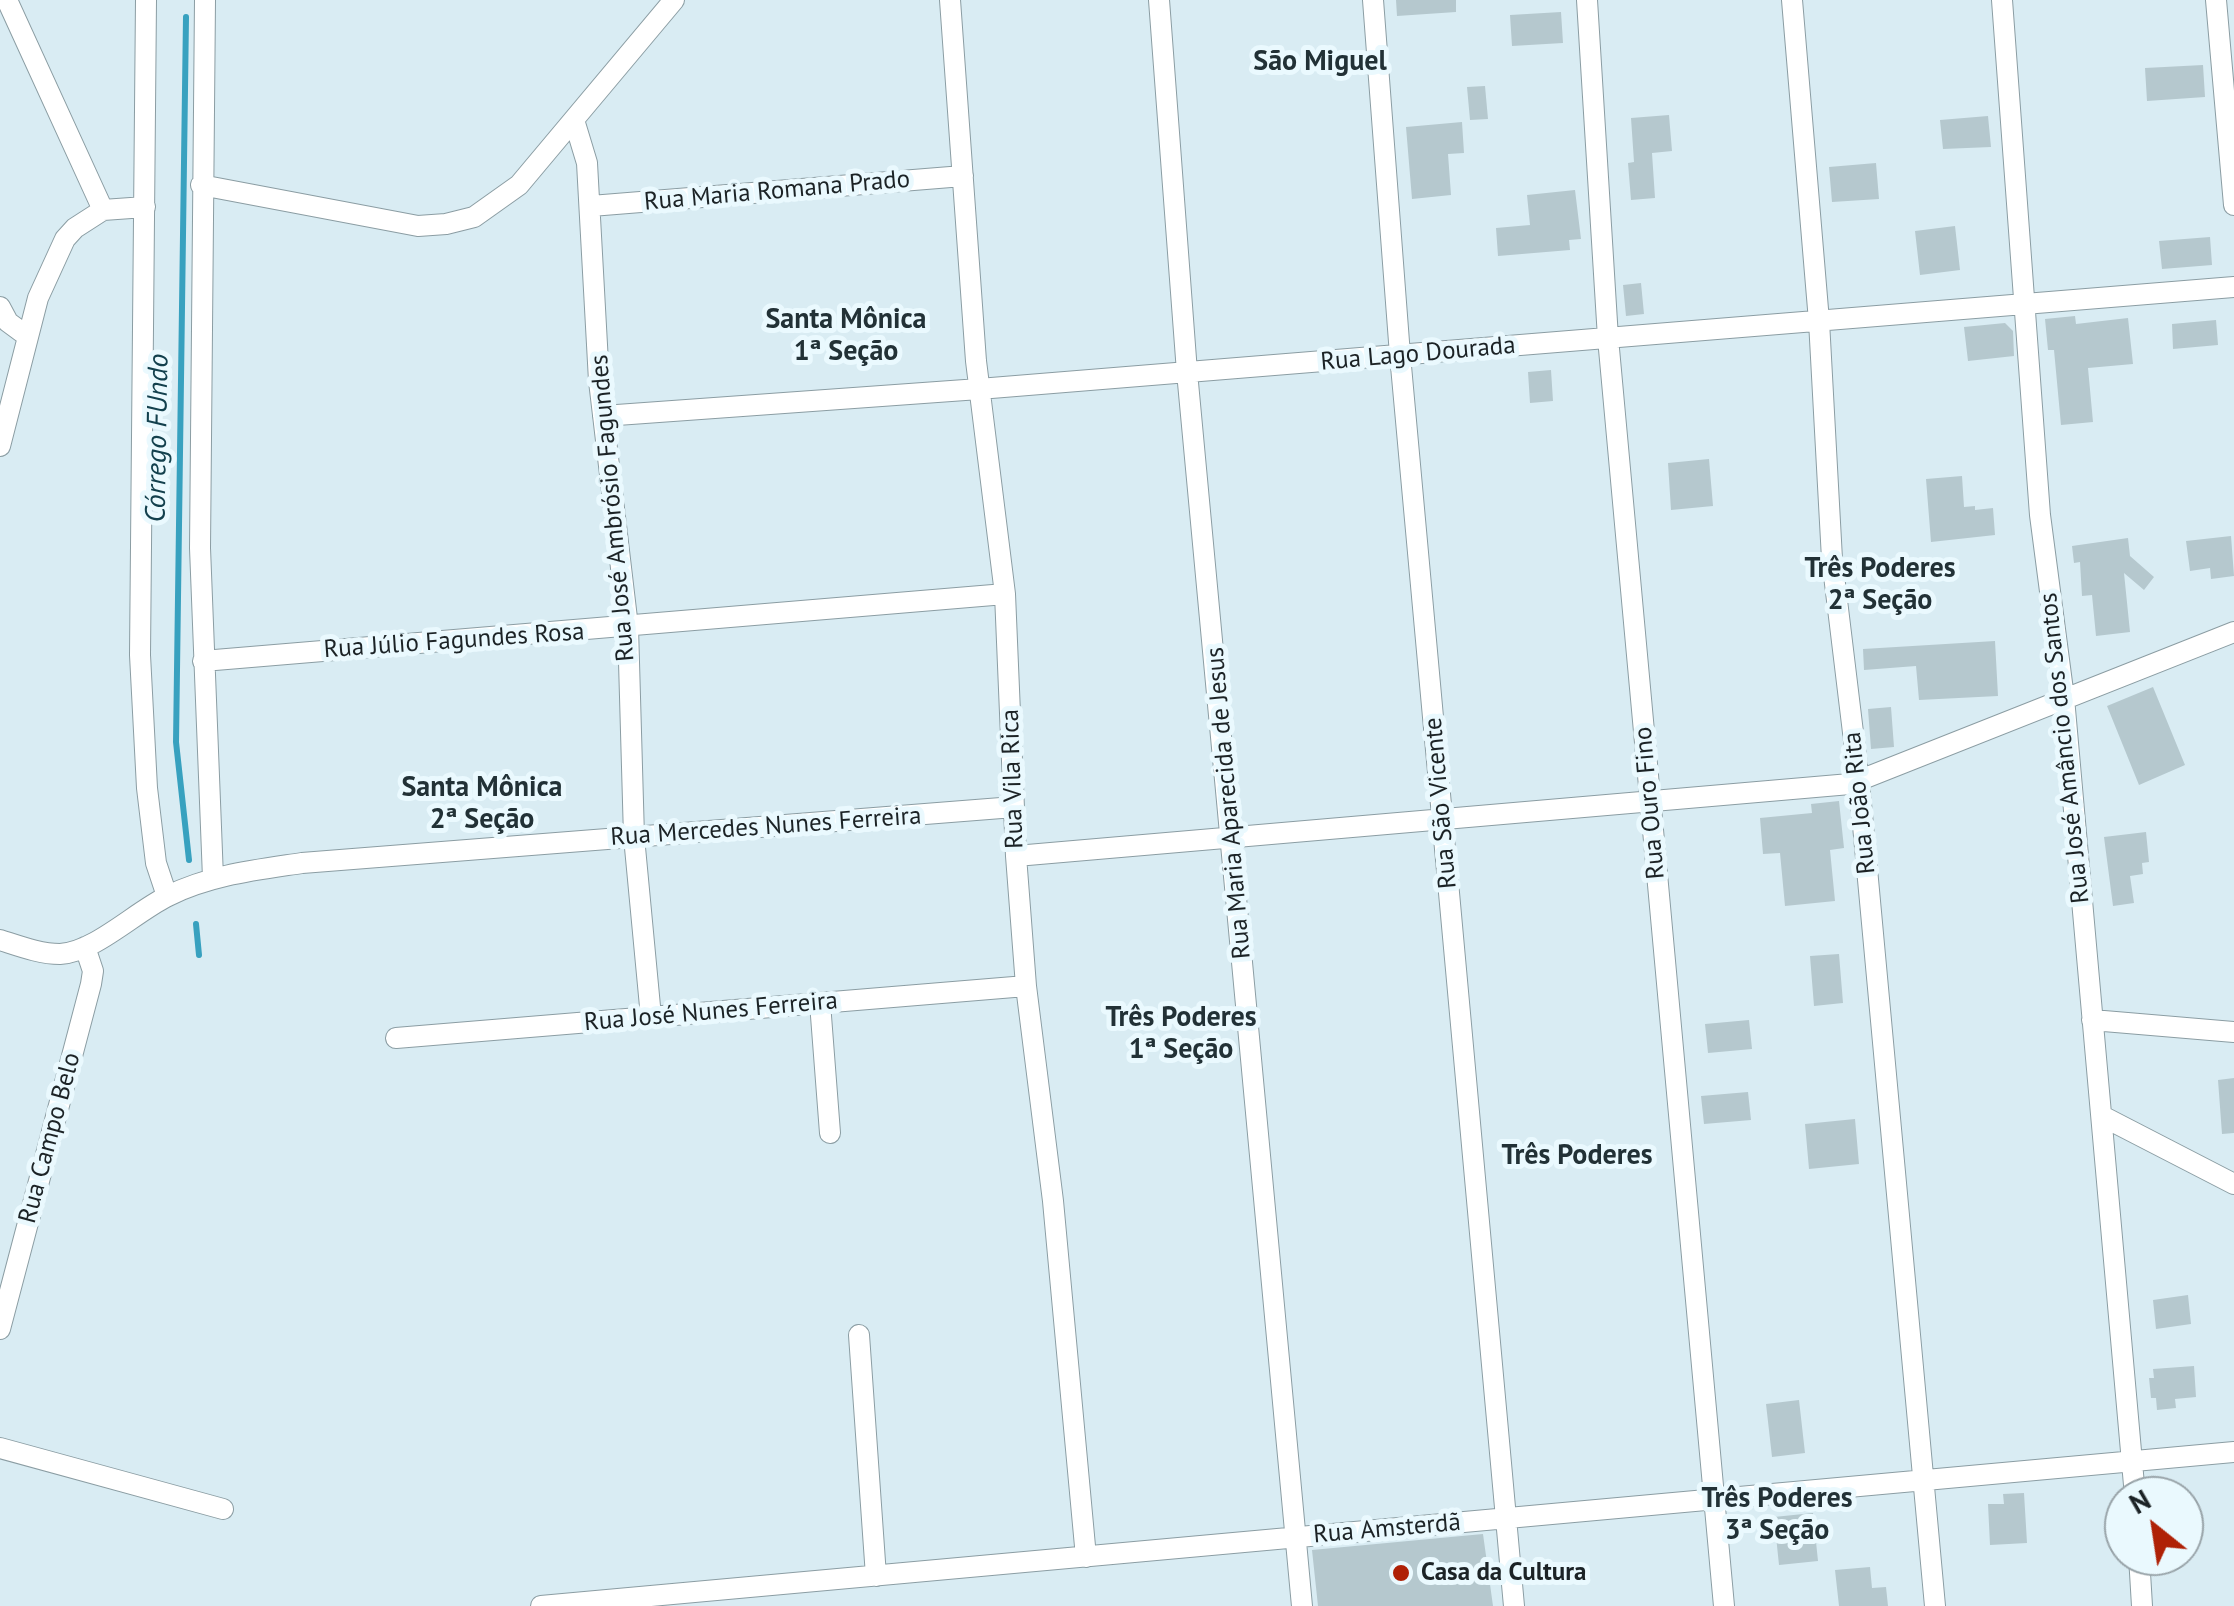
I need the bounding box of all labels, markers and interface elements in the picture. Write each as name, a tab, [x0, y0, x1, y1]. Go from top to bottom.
district label: São Miguel	[1253, 45, 1387, 79]
street label: Rua Maria Romana Prado	[643, 164, 911, 218]
district label: Santa Mônica 1ª Seção	[766, 303, 926, 369]
street label: Rua Lago Dourada	[1319, 331, 1517, 377]
water label: Córrego FUndo	[140, 353, 176, 523]
street label: Rua José Ambrósio Fagundes	[585, 353, 641, 663]
district label: Três Poderes 2ª Seção	[1804, 552, 1956, 618]
street label: Rua José Amâncio dos Santos	[2034, 591, 2096, 905]
street label: Rua Júlio Fagundes Rosa	[323, 617, 585, 665]
street label: Rua Maria Aparecida de Jesus	[1200, 646, 1258, 960]
street label: Rua Vila Rica	[996, 709, 1030, 849]
street label: Rua São Vicente	[1419, 716, 1463, 890]
street label: Rua Ouro Fino	[1628, 725, 1672, 881]
street label: Rua João Rita	[1838, 730, 1882, 876]
district label: Santa Mônica 2ª Seção	[402, 771, 562, 837]
street label: Rua Mercedes Nunes Ferreira	[609, 801, 923, 853]
street label: Rua José Nunes Ferreira	[583, 986, 839, 1038]
district label: Três Poderes 1ª Seção	[1105, 1001, 1257, 1067]
street label: Rua Campo Belo	[13, 1049, 87, 1227]
district label: Três Poderes	[1501, 1139, 1653, 1173]
north arrow	[2104, 1476, 2204, 1576]
text: N	[2123, 1481, 2157, 1522]
district label: Três Poderes 3ª Seção	[1701, 1482, 1853, 1548]
street label: Rua Amsterdã	[1312, 1508, 1462, 1550]
place label: Casa da Cultura	[1421, 1558, 1586, 1588]
marker: Casa da Cultura	[1390, 1562, 1412, 1584]

